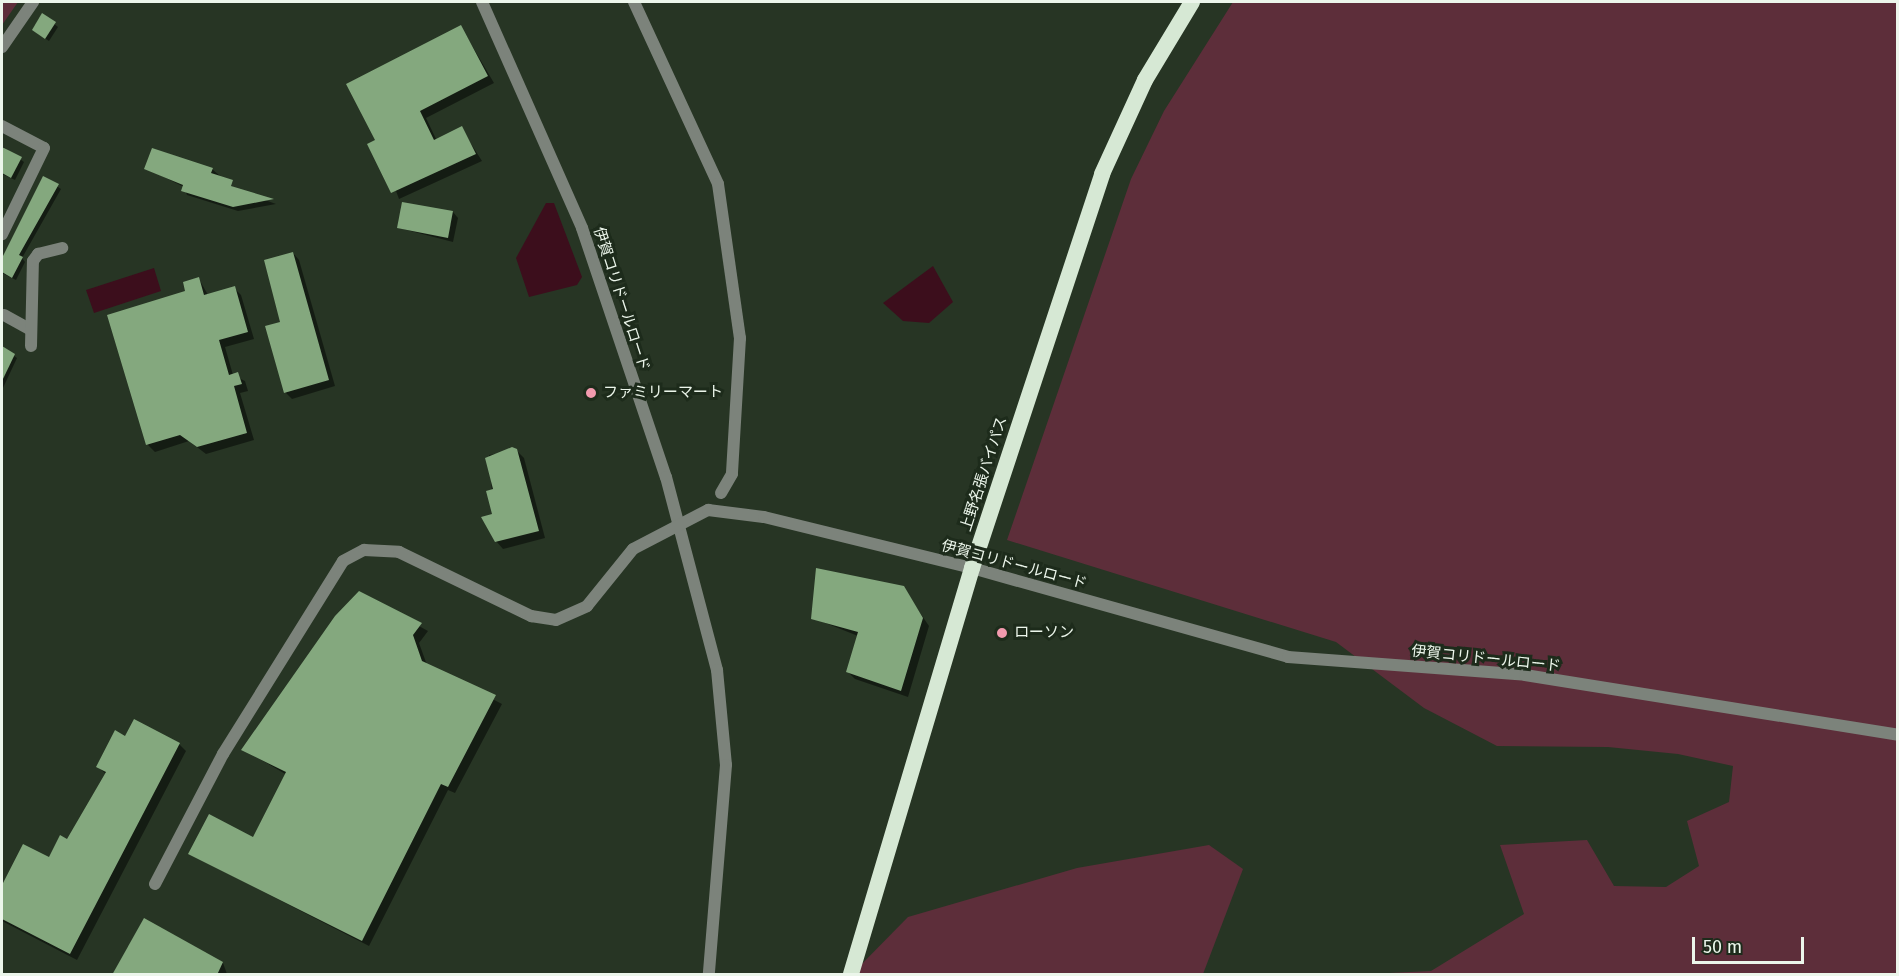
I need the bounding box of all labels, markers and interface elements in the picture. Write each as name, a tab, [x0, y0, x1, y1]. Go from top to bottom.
street label: 伊賀コリドールロード	[589, 225, 653, 373]
place label: ファミリーマート	[603, 384, 723, 402]
marker: ファミリーマート	[584, 386, 598, 400]
street label: 上野名張バイパス	[957, 414, 1011, 534]
street label: 伊賀コリドールロード	[939, 537, 1089, 593]
place label: ローソン	[1014, 624, 1074, 642]
marker: ローソン	[995, 626, 1009, 640]
street label: 伊賀コリドールロード	[1410, 642, 1562, 676]
scale bar	[1695, 925, 1808, 963]
text: 50 m	[1703, 936, 1742, 958]

